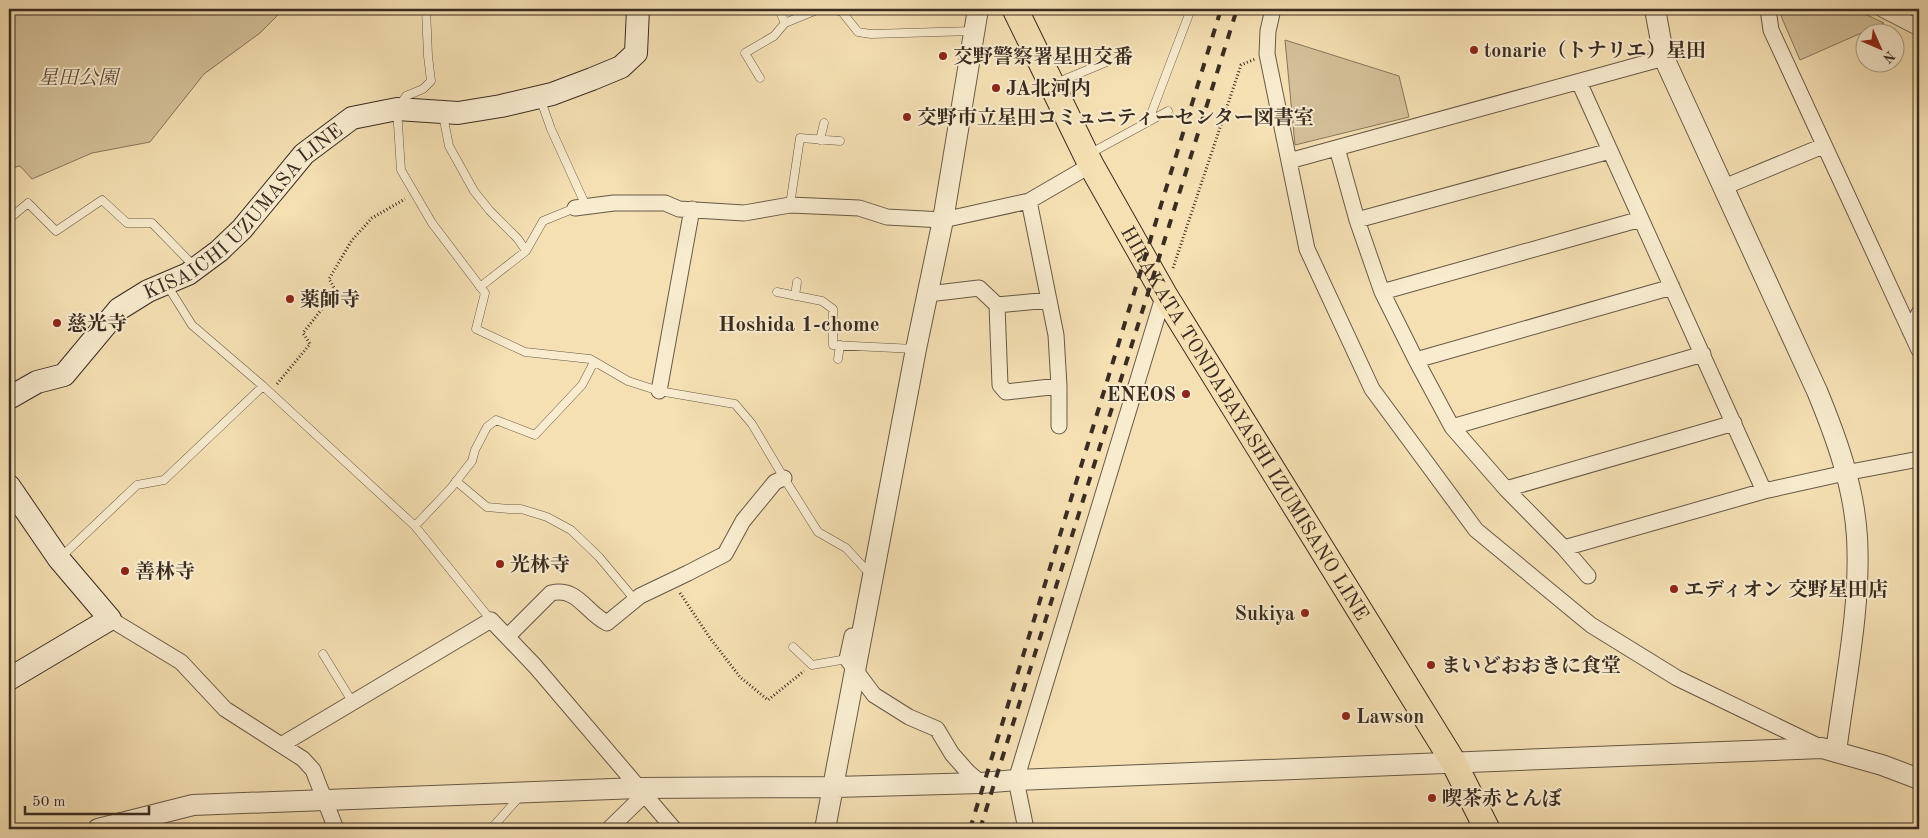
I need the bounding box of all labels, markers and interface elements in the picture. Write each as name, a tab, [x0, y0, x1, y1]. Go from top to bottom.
north arrow	[1856, 22, 1906, 72]
place label: tonarie（トナリエ）星田	[1484, 39, 1706, 62]
marker: tonarie（トナリエ）星田	[1468, 44, 1480, 56]
place label: 交野警察署星田交番	[953, 45, 1133, 68]
text: N	[1880, 48, 1897, 65]
marker: 交野警察署星田交番	[937, 50, 949, 62]
park label: 星田公園	[38, 67, 121, 89]
place label: JA北河内	[1006, 77, 1091, 100]
marker: JA北河内	[990, 82, 1002, 94]
place label: 交野市立星田コミュニティーセンター図書室	[917, 107, 1314, 129]
marker: 交野市立星田コミュニティーセンター図書室	[901, 111, 913, 123]
street label: KISAICHI UZUMASA LINE	[141, 121, 347, 304]
street label: HIRAKATA TONDABAYASHI IZUMISANO LINE	[1116, 223, 1371, 625]
place label: 薬師寺	[300, 289, 360, 311]
marker: 薬師寺	[284, 293, 296, 305]
place label: 慈光寺	[67, 312, 127, 335]
district label: Hoshida 1-chome	[718, 315, 880, 336]
marker: 慈光寺	[51, 317, 63, 329]
place label: ENEOS	[1106, 386, 1176, 406]
marker: ENEOS	[1180, 388, 1192, 400]
place label: 光林寺	[510, 554, 570, 576]
marker: 光林寺	[494, 558, 506, 570]
place label: 善林寺	[135, 560, 195, 583]
marker: 善林寺	[119, 565, 131, 577]
place label: エディオン 交野星田店	[1684, 579, 1888, 601]
marker: エディオン 交野星田店	[1668, 583, 1680, 595]
place label: Sukiya	[1235, 605, 1295, 625]
marker: Sukiya	[1299, 607, 1311, 619]
place label: まいどおおきに食堂	[1441, 654, 1621, 677]
marker: まいどおおきに食堂	[1425, 659, 1437, 671]
place label: Lawson	[1356, 708, 1424, 728]
marker: Lawson	[1340, 710, 1352, 722]
scale bar	[25, 783, 149, 815]
place label: 喫茶赤とんぼ	[1442, 787, 1562, 810]
marker: 喫茶赤とんぼ	[1426, 792, 1438, 804]
text: 50 m	[32, 795, 66, 810]

